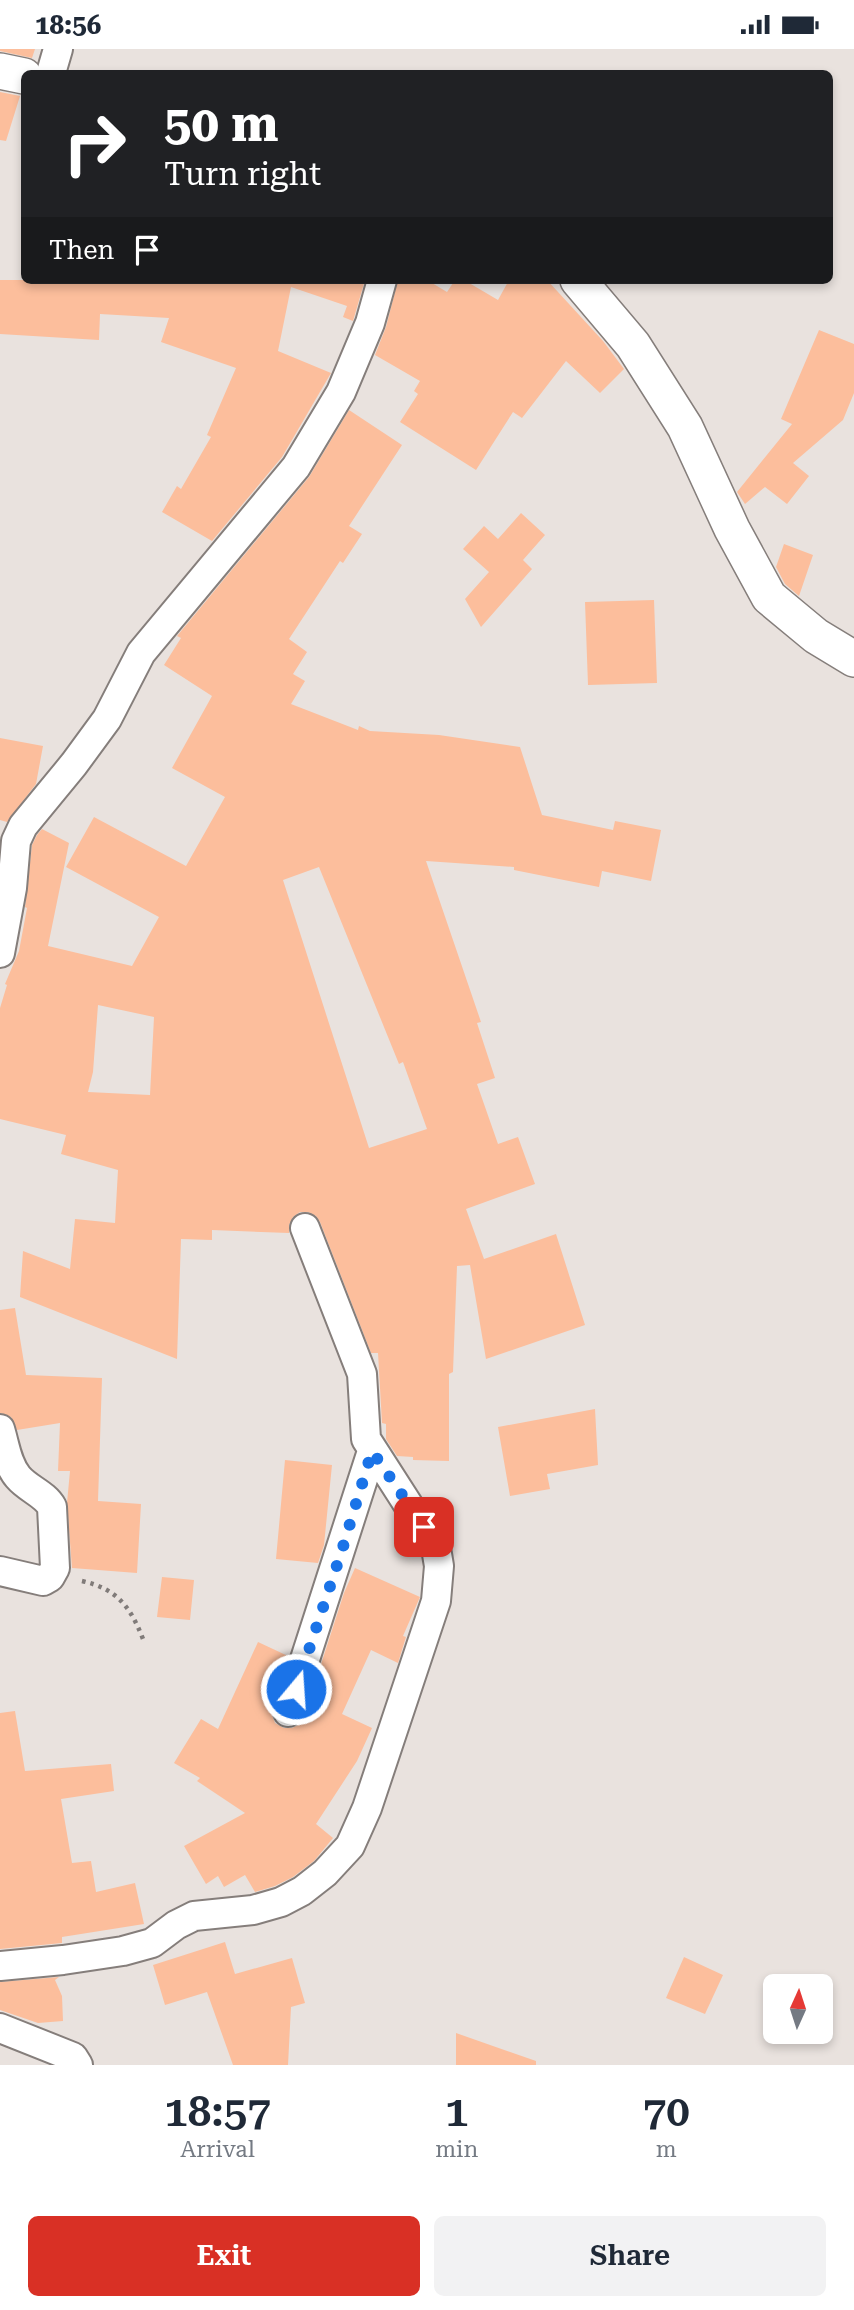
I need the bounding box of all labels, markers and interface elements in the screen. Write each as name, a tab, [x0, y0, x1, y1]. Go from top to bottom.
text: 18:56	[35, 10, 101, 40]
text: 50 m	[164, 96, 279, 153]
icon: right	[49, 98, 140, 189]
text: Turn right	[164, 155, 321, 193]
icon: arrive	[128, 231, 166, 269]
text: Then	[49, 235, 114, 265]
pin	[394, 1497, 454, 1557]
icon: arrive	[405, 1508, 443, 1546]
position arrow	[259, 1652, 333, 1726]
north arrow	[763, 1974, 833, 2044]
map controls	[763, 1974, 833, 2044]
text: 18:57	[164, 2087, 271, 2136]
text: 1	[445, 2087, 468, 2136]
text: 70	[643, 2087, 690, 2136]
text: Arrival	[180, 2136, 255, 2163]
text: min	[435, 2136, 478, 2163]
text: m	[656, 2136, 677, 2163]
button: Exit	[28, 2216, 420, 2296]
button: Share	[434, 2216, 826, 2296]

